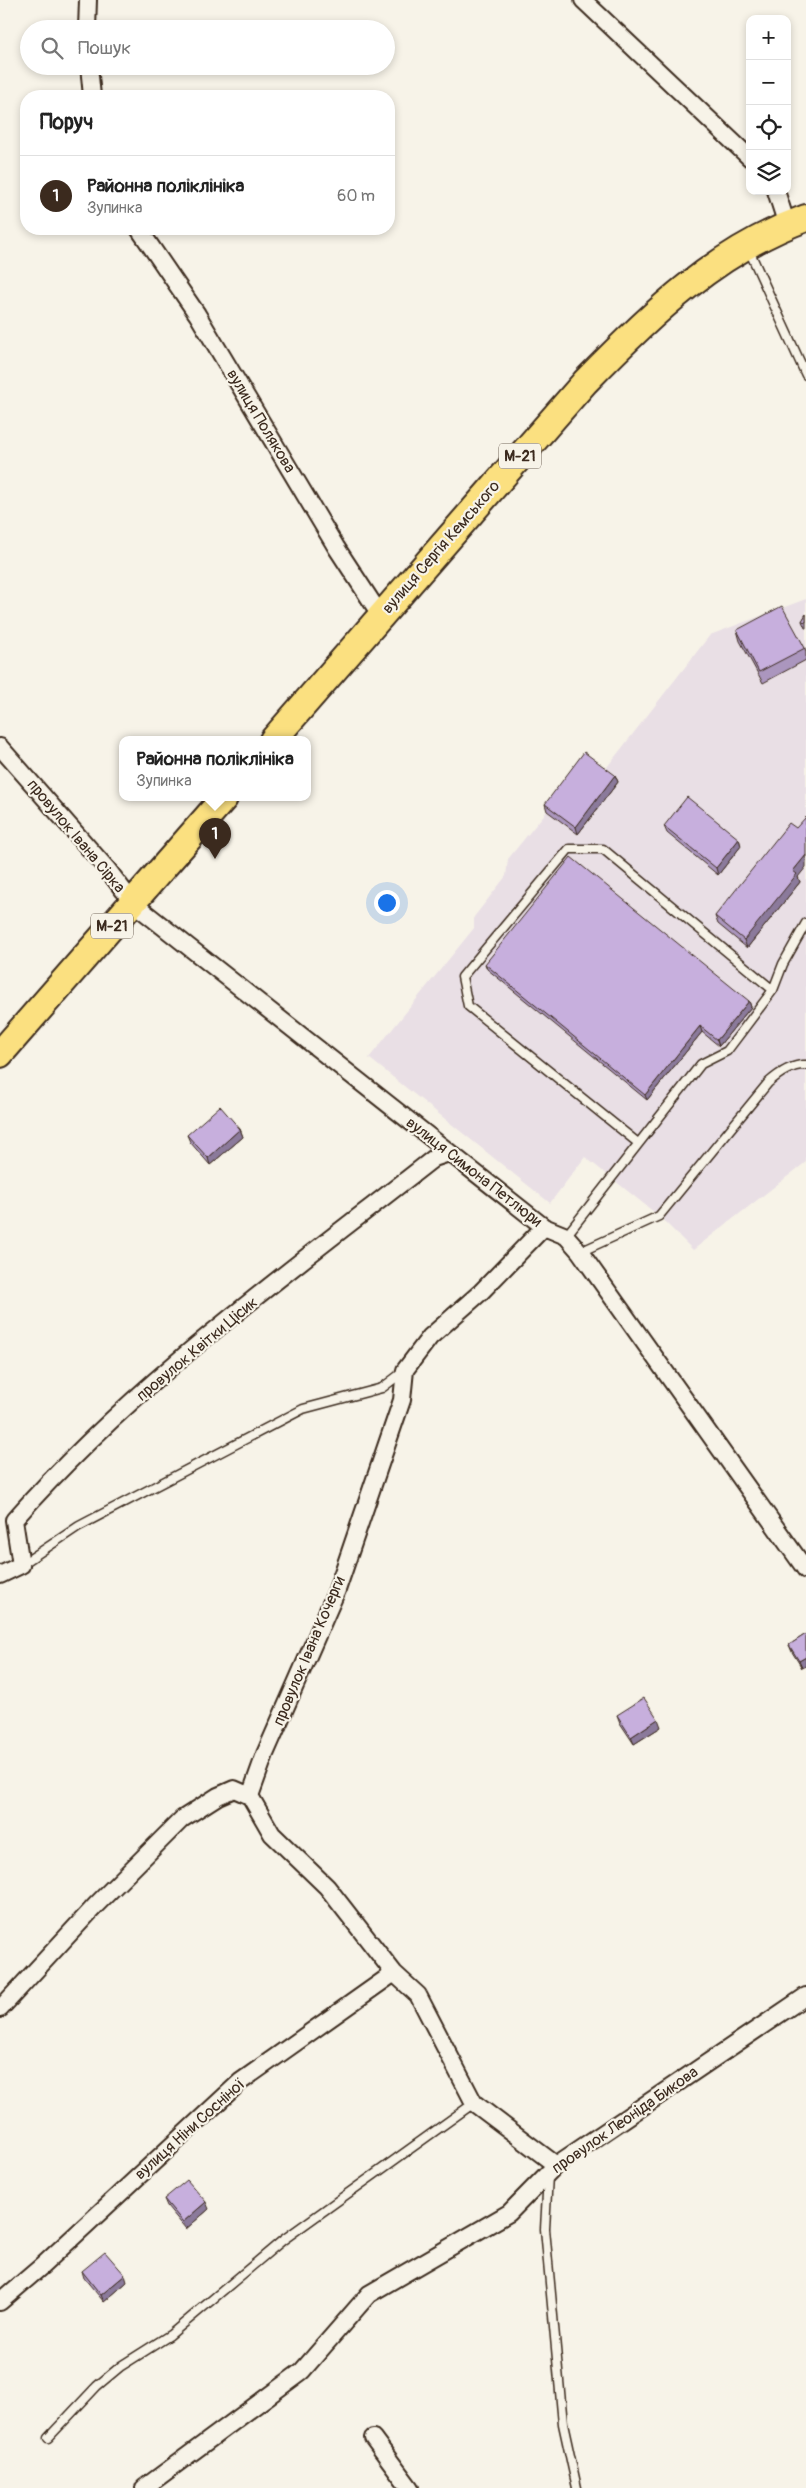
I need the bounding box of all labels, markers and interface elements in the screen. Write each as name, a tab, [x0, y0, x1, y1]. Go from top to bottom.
map controls	[746, 15, 791, 195]
button: +	[746, 15, 791, 60]
search box	[20, 20, 395, 75]
icon: search	[38, 34, 66, 62]
text: Пошук	[78, 36, 131, 60]
button: −	[746, 60, 791, 105]
button: locate	[746, 105, 791, 150]
text: Поруч	[40, 109, 93, 136]
button: layers	[746, 150, 791, 195]
text: Районна поліклініка	[87, 174, 244, 198]
text: 1	[53, 186, 59, 206]
text: 60 m	[337, 186, 375, 206]
text: Зупинка	[87, 198, 142, 218]
street label: вулиця Полякова	[222, 365, 300, 477]
road number: М-21	[499, 444, 541, 468]
street label: вулиця Сергія Кемського	[378, 476, 505, 618]
popup	[119, 736, 311, 801]
text: Районна поліклініка	[136, 747, 294, 771]
text: Зупинка	[136, 771, 192, 791]
street label: провулок Івана Сірка	[23, 775, 129, 897]
pin: 1	[199, 818, 231, 859]
your location	[374, 890, 400, 916]
road number: М-21	[91, 914, 133, 938]
street label: вулиця Симона Петлюри	[402, 1113, 546, 1231]
street label: провулок Квітки Цісик	[132, 1292, 262, 1406]
street label: провулок Івана Кочерги	[268, 1573, 350, 1729]
street label: провулок Леоніда Бикова	[548, 2062, 702, 2178]
street label: вулиця Ніни Сосніної	[130, 2074, 250, 2184]

